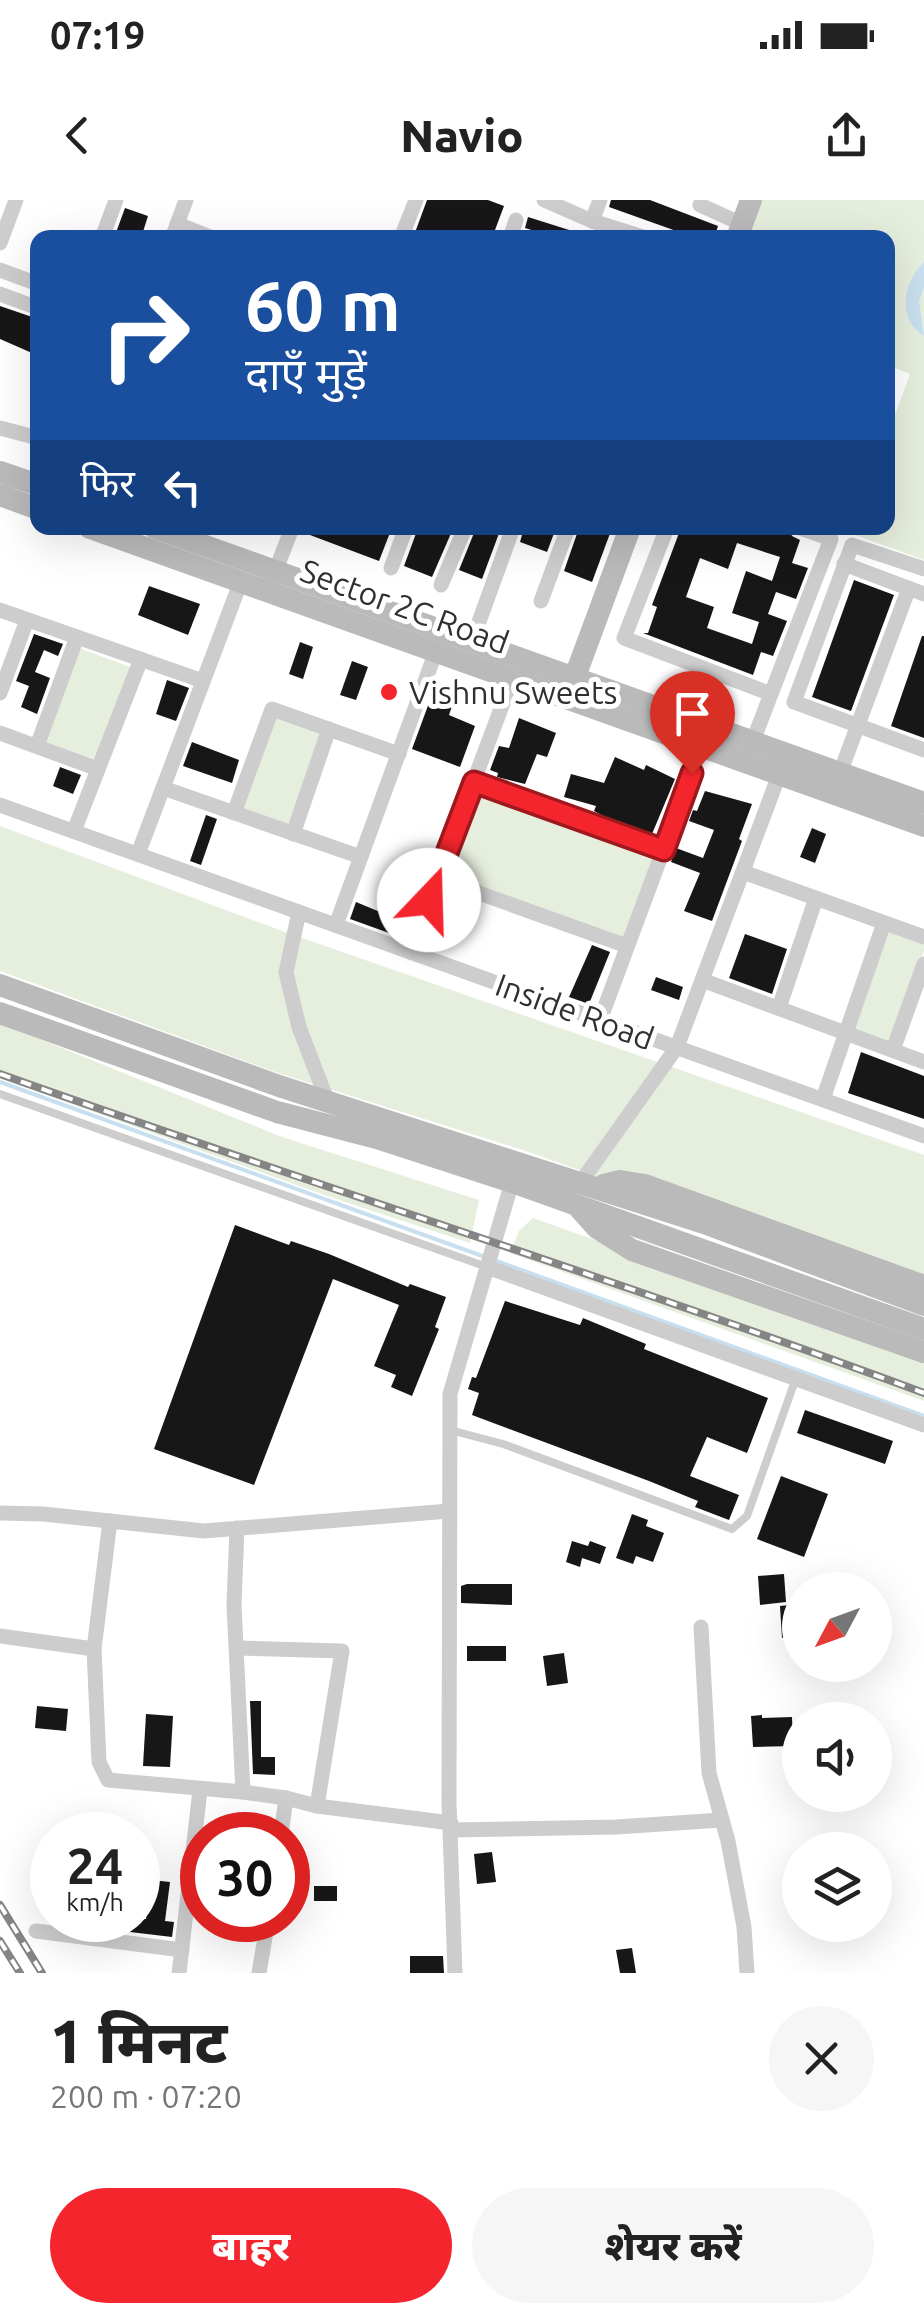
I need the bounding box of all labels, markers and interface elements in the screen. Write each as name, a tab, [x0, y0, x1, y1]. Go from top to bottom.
text: 07:19	[50, 14, 145, 56]
icon: back	[50, 108, 105, 163]
icon: share	[819, 108, 874, 163]
text: Navio	[400, 110, 524, 161]
text: 60 m	[245, 266, 401, 344]
icon: right	[80, 270, 210, 400]
text: दाएँ मुड़ें	[245, 348, 367, 399]
icon: left	[155, 460, 210, 515]
text: फिर	[80, 462, 135, 504]
street label: Sector 2C Road	[296, 552, 514, 660]
pin	[650, 671, 735, 774]
place label: Vishnu Sweets	[409, 674, 617, 710]
marker: Vishnu Sweets	[378, 681, 400, 703]
icon: arrive	[665, 686, 720, 741]
position arrow	[377, 848, 481, 952]
street label: Inside Road	[491, 966, 659, 1056]
north arrow	[782, 1572, 892, 1682]
map controls	[782, 1572, 892, 1942]
button: sound	[782, 1702, 892, 1812]
speed limit sign: 30	[180, 1812, 310, 1942]
button: layers	[782, 1832, 892, 1942]
text: 24	[67, 1837, 123, 1893]
text: km/h	[66, 1888, 124, 1916]
button: close	[769, 2006, 874, 2111]
text: 1 मिनट	[50, 2007, 227, 2074]
text: 200 m · 07:20	[50, 2078, 242, 2114]
button: बाहर	[50, 2188, 452, 2303]
button: शेयर करें	[472, 2188, 874, 2303]

